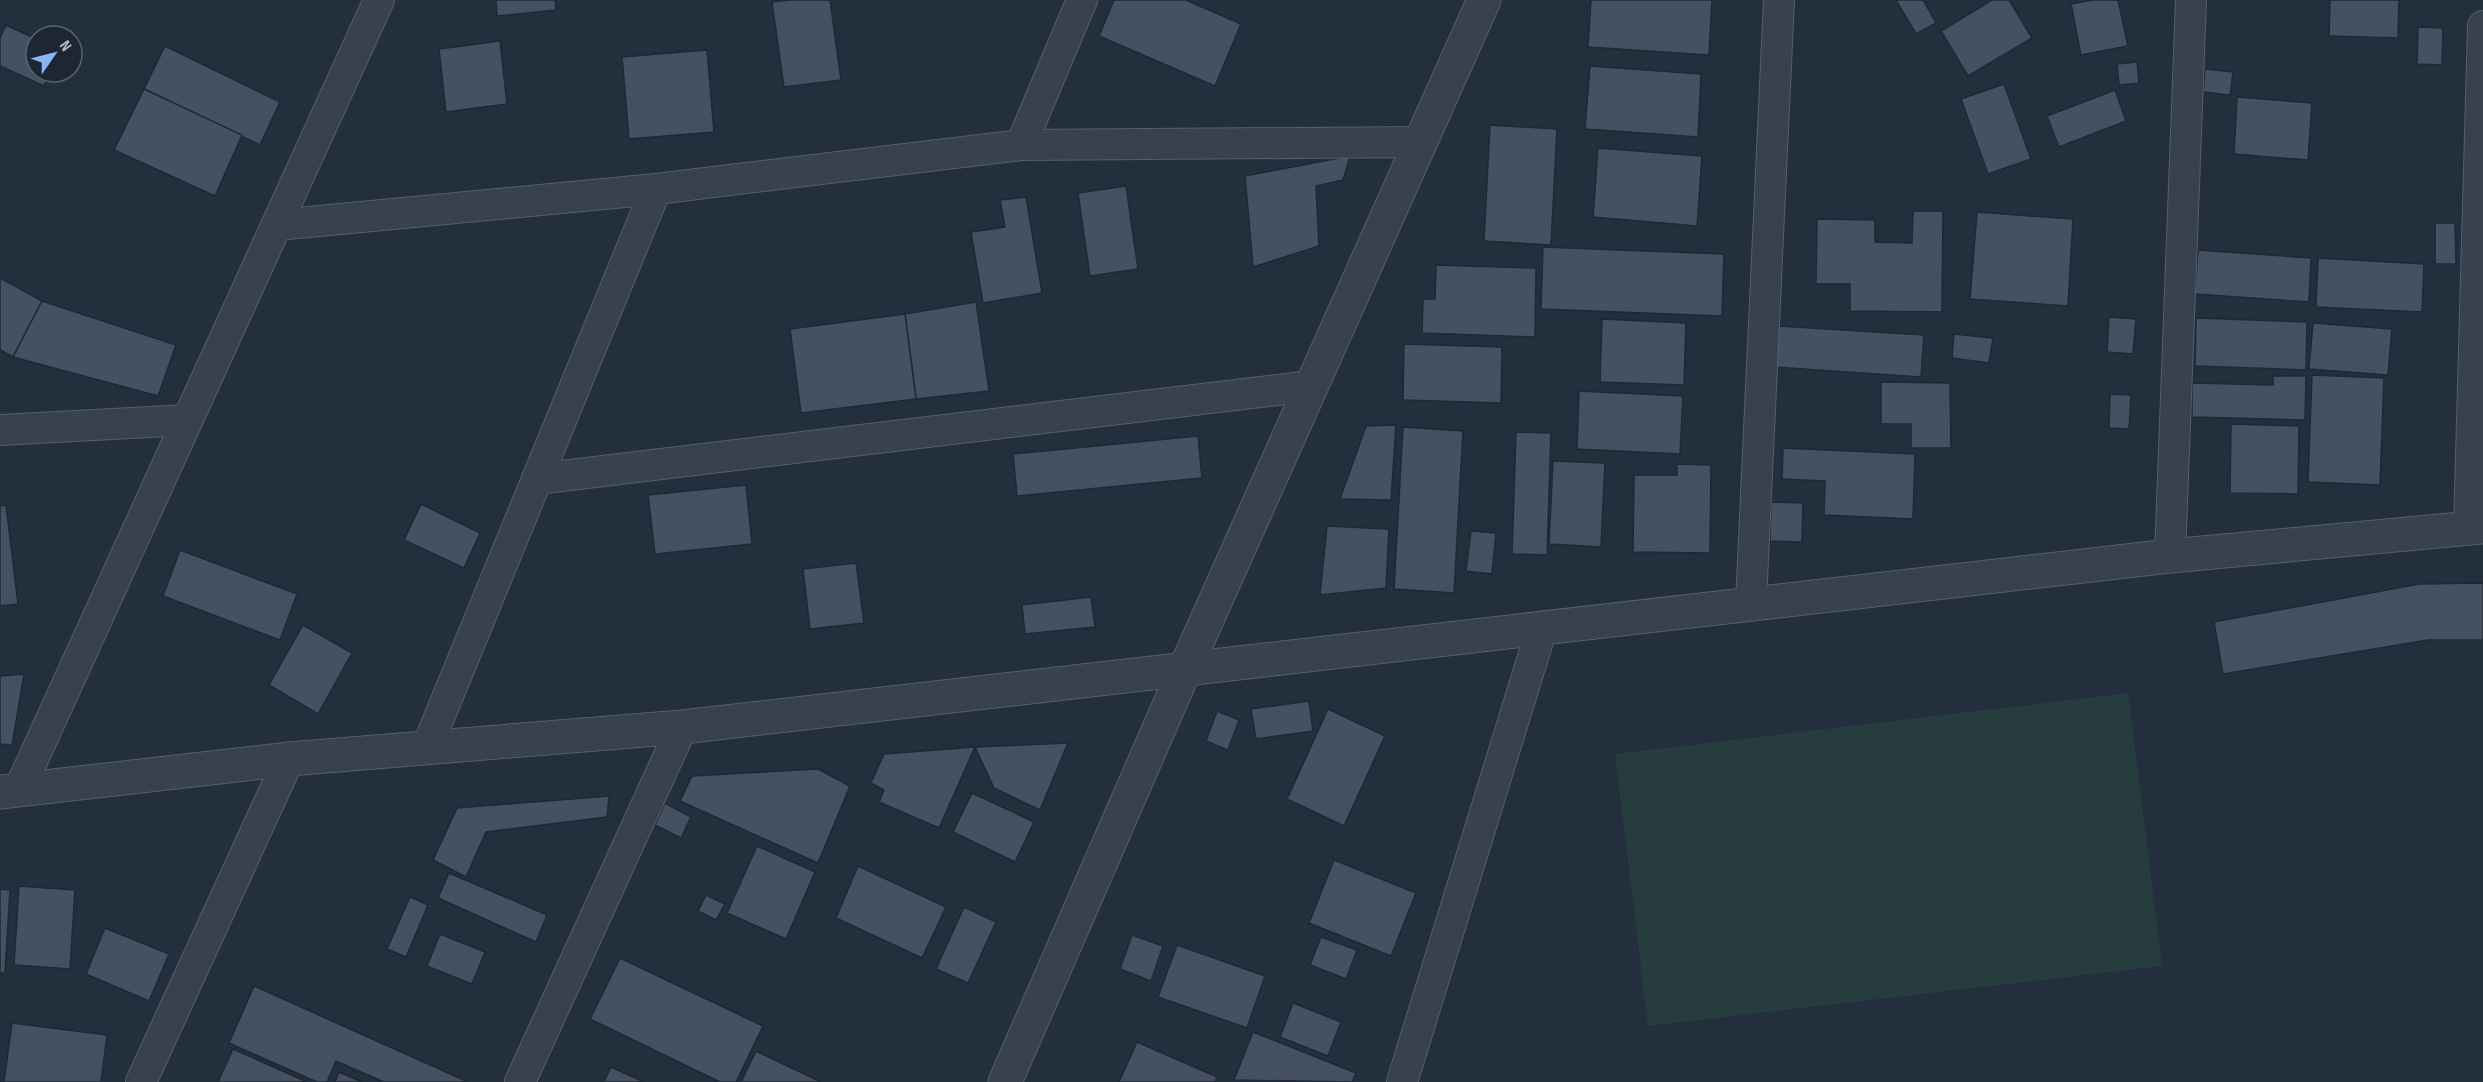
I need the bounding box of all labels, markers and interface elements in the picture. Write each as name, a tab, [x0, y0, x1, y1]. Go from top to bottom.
north arrow	[24, 24, 84, 84]
text: N	[55, 37, 75, 55]

